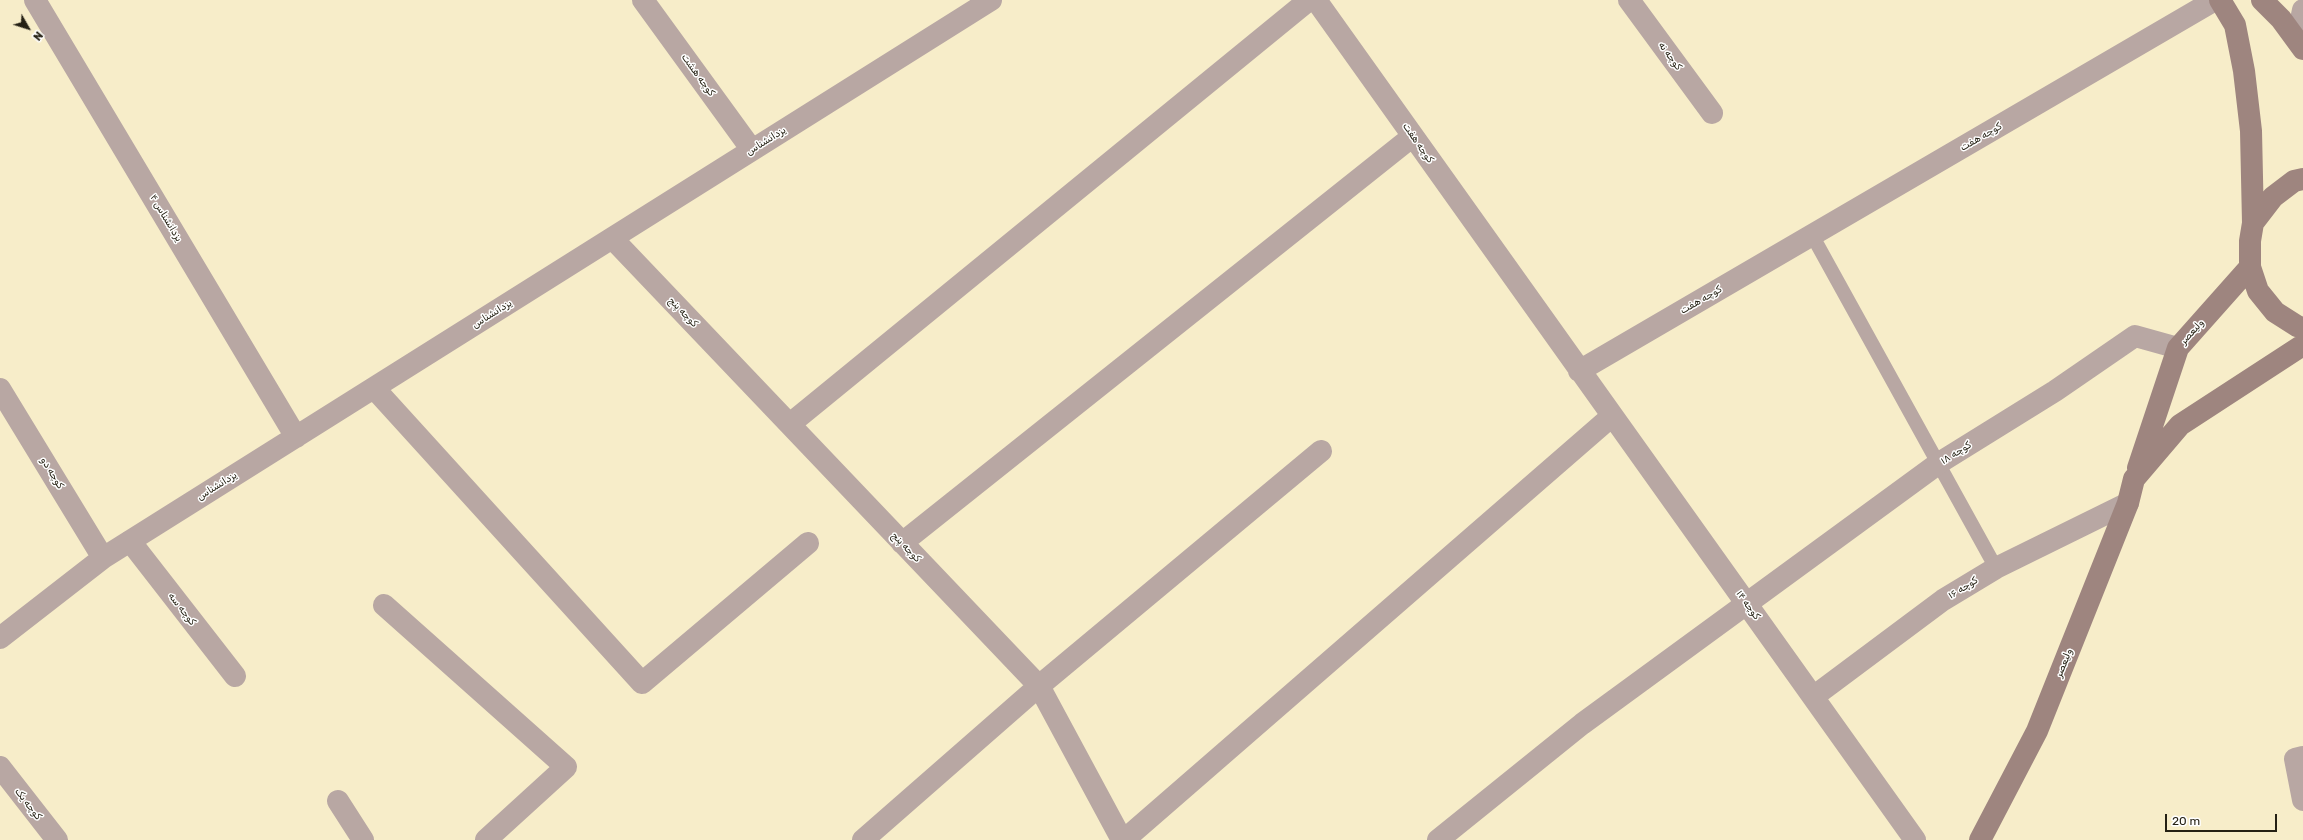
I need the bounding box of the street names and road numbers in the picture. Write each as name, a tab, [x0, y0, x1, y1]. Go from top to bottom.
street label: کوچه نه	[1656, 39, 1684, 73]
street label: کوچه هشت	[679, 52, 717, 98]
street label: کوچه هفت	[1958, 120, 2004, 154]
street label: کوچه هفت	[1400, 121, 1436, 165]
street label: یزدانشناس	[744, 124, 788, 158]
street label: یزدانشناس ۴	[147, 192, 185, 244]
street label: کوچه هفت	[1678, 283, 1724, 317]
street label: کوچه پنج	[666, 294, 700, 330]
street label: یزدانشناس	[470, 297, 514, 331]
street label: ولیعصر	[2178, 317, 2206, 347]
street label: کوچه ۱۸	[1939, 439, 1973, 467]
street label: کوچه دو	[38, 455, 66, 491]
street label: یزدانشناس	[195, 469, 239, 503]
street label: کوچه پنج	[889, 529, 923, 565]
street label: کوچه ۱۶	[1946, 574, 1980, 602]
street label: کوچه ۱۴	[1733, 588, 1763, 622]
street label: کوچه سه	[166, 590, 198, 628]
street label: ولیعصر	[2053, 647, 2075, 679]
street label: کوچه یک	[12, 786, 44, 822]

